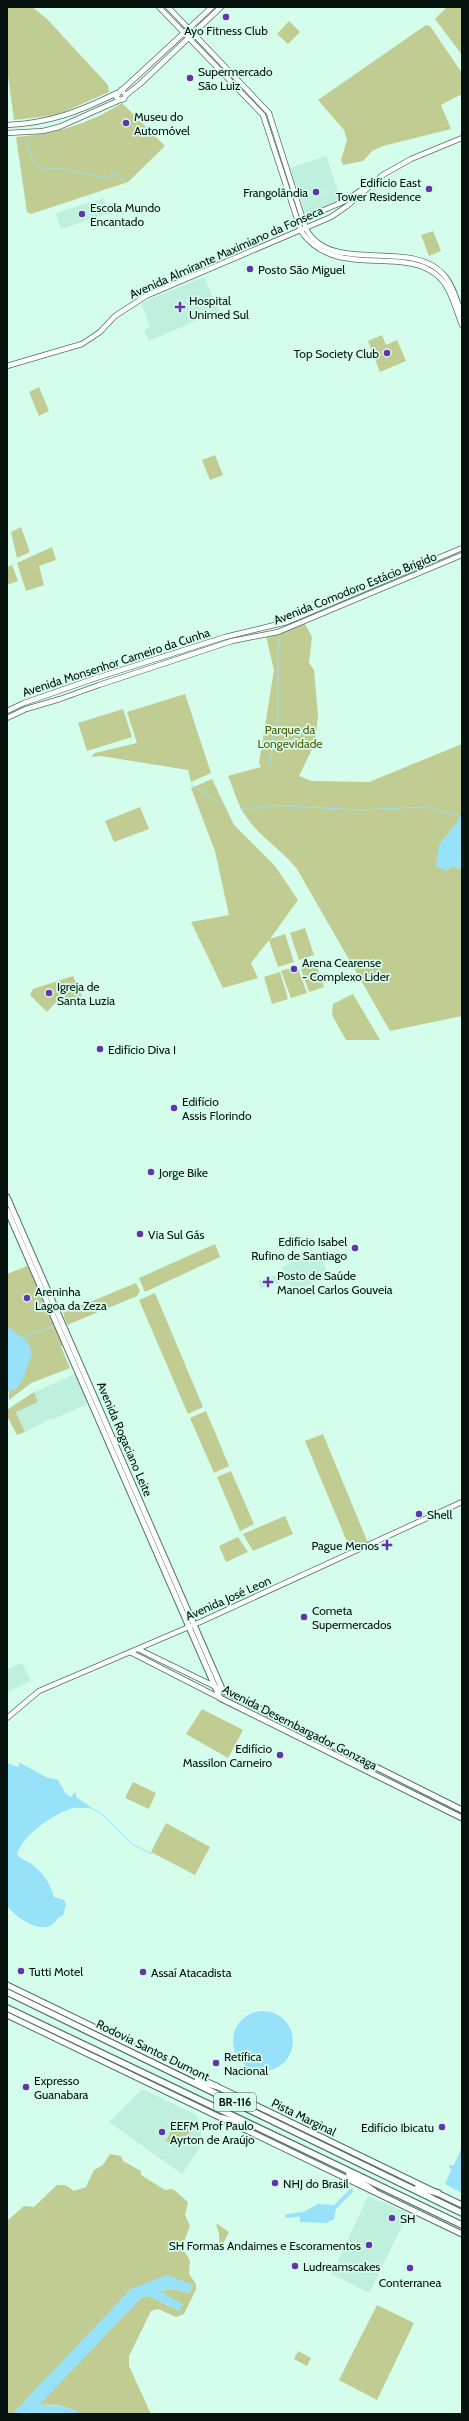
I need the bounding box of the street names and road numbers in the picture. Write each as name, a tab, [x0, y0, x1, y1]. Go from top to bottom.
street label: Avenida Almirante Maximiano da Fonseca	[127, 202, 325, 302]
street label: Avenida Comodoro Estácio Brigido	[271, 548, 439, 628]
street label: Avenida Monsenhor Carneiro da Cunha	[20, 624, 212, 699]
street label: Avenida Rogaciano Leite	[94, 1379, 156, 1499]
street label: Avenida José Leon	[183, 1572, 273, 1624]
street label: Avenida Desembargador Gonzaga	[220, 1681, 380, 1773]
street label: Rodovia Santos Dumont	[94, 2016, 212, 2084]
road number: BR-116	[214, 2093, 256, 2111]
street label: Pista Marginal	[269, 2095, 339, 2139]

